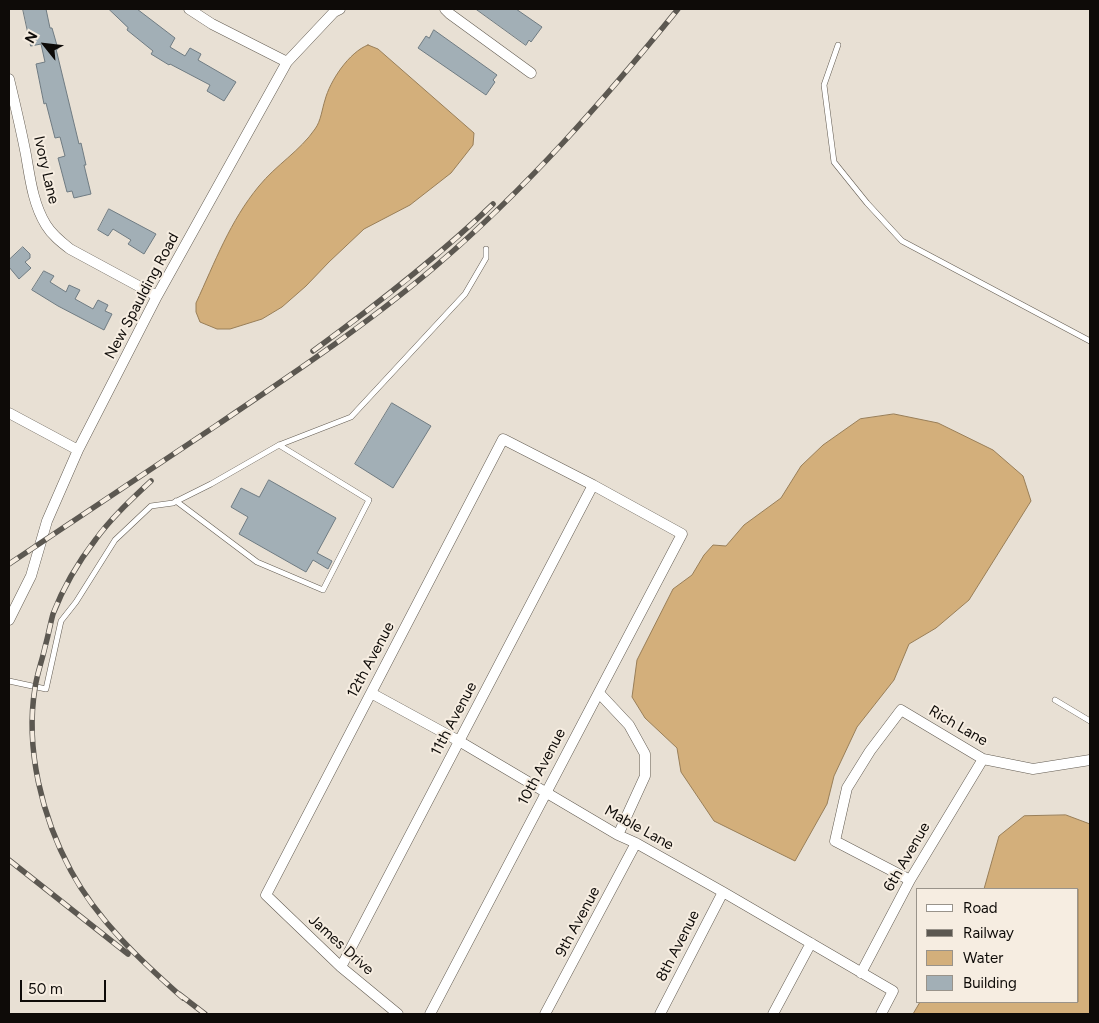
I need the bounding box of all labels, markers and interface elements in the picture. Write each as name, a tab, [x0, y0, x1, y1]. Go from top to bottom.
north arrow	[20, 20, 70, 70]
text: N	[21, 29, 41, 46]
street label: Ivory Lane	[29, 134, 63, 206]
street label: New Spaulding Road	[101, 230, 183, 362]
street label: 12th Avenue	[344, 619, 398, 701]
street label: 11th Avenue	[427, 679, 481, 759]
street label: Rich Lane	[925, 702, 991, 750]
street label: 10th Avenue	[514, 726, 570, 808]
street label: Mable Lane	[601, 802, 677, 854]
street label: 6th Avenue	[880, 819, 934, 895]
street label: 9th Avenue	[552, 884, 604, 960]
legend	[916, 888, 1079, 1003]
text: Road	[963, 899, 998, 917]
street label: 8th Avenue	[652, 907, 704, 985]
street label: James Drive	[305, 911, 377, 979]
text: Railway	[963, 924, 1014, 942]
text: Water	[963, 949, 1003, 967]
scale bar	[22, 970, 109, 1002]
text: Building	[963, 974, 1017, 992]
text: 50 m	[28, 980, 63, 998]

